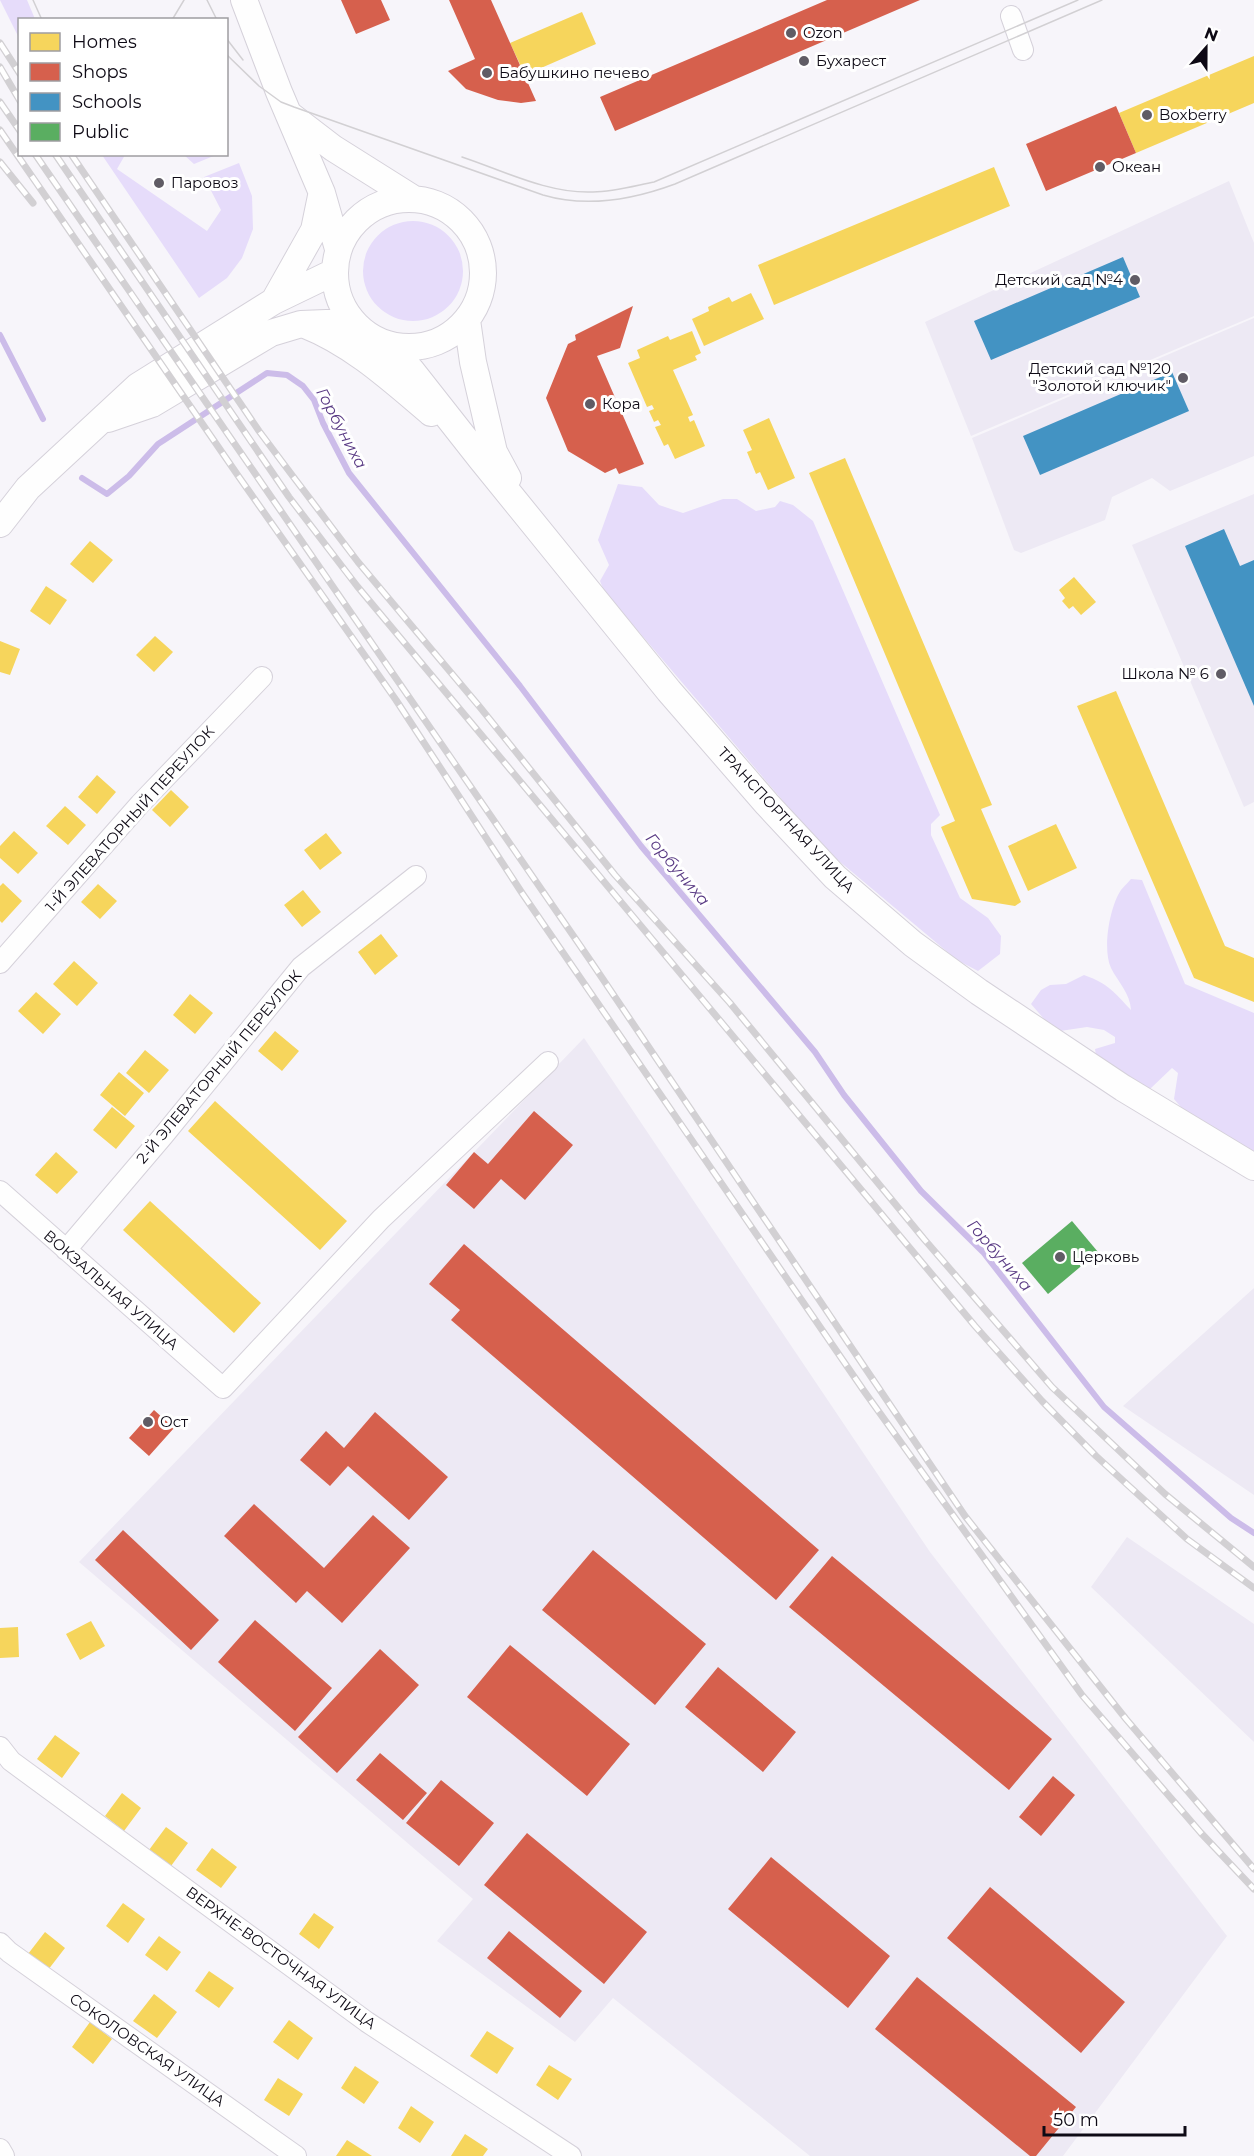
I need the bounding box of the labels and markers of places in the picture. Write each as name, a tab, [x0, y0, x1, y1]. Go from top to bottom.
place label: Ozon	[803, 23, 843, 42]
marker: Ozon	[784, 26, 798, 40]
place label: Бухарест	[816, 51, 887, 70]
marker: Бухарест	[797, 54, 811, 68]
place label: Бабушкино печево	[499, 63, 650, 82]
marker: Бабушкино печево	[480, 66, 494, 80]
place label: Boxberry	[1159, 105, 1228, 124]
marker: Boxberry	[1140, 108, 1154, 122]
place label: Океан	[1112, 157, 1161, 176]
marker: Океан	[1093, 160, 1107, 174]
place label: Паровоз	[171, 173, 239, 192]
marker: Паровоз	[152, 176, 166, 190]
place label: Детский сад №4	[995, 270, 1123, 289]
marker: Детский сад №4	[1128, 273, 1142, 287]
place label: Детский сад №120 "Золотой ключик"	[1029, 359, 1171, 395]
marker: Детский сад №120 "Золотой ключик"	[1176, 371, 1190, 385]
place label: Кора	[602, 394, 641, 413]
marker: Кора	[583, 397, 597, 411]
place label: Школа № 6	[1121, 664, 1209, 683]
marker: Школа № 6	[1214, 667, 1228, 681]
place label: Церковь	[1072, 1247, 1139, 1266]
marker: Церковь	[1053, 1250, 1067, 1264]
place label: Ост	[160, 1412, 189, 1431]
marker: Ост	[141, 1415, 155, 1429]

